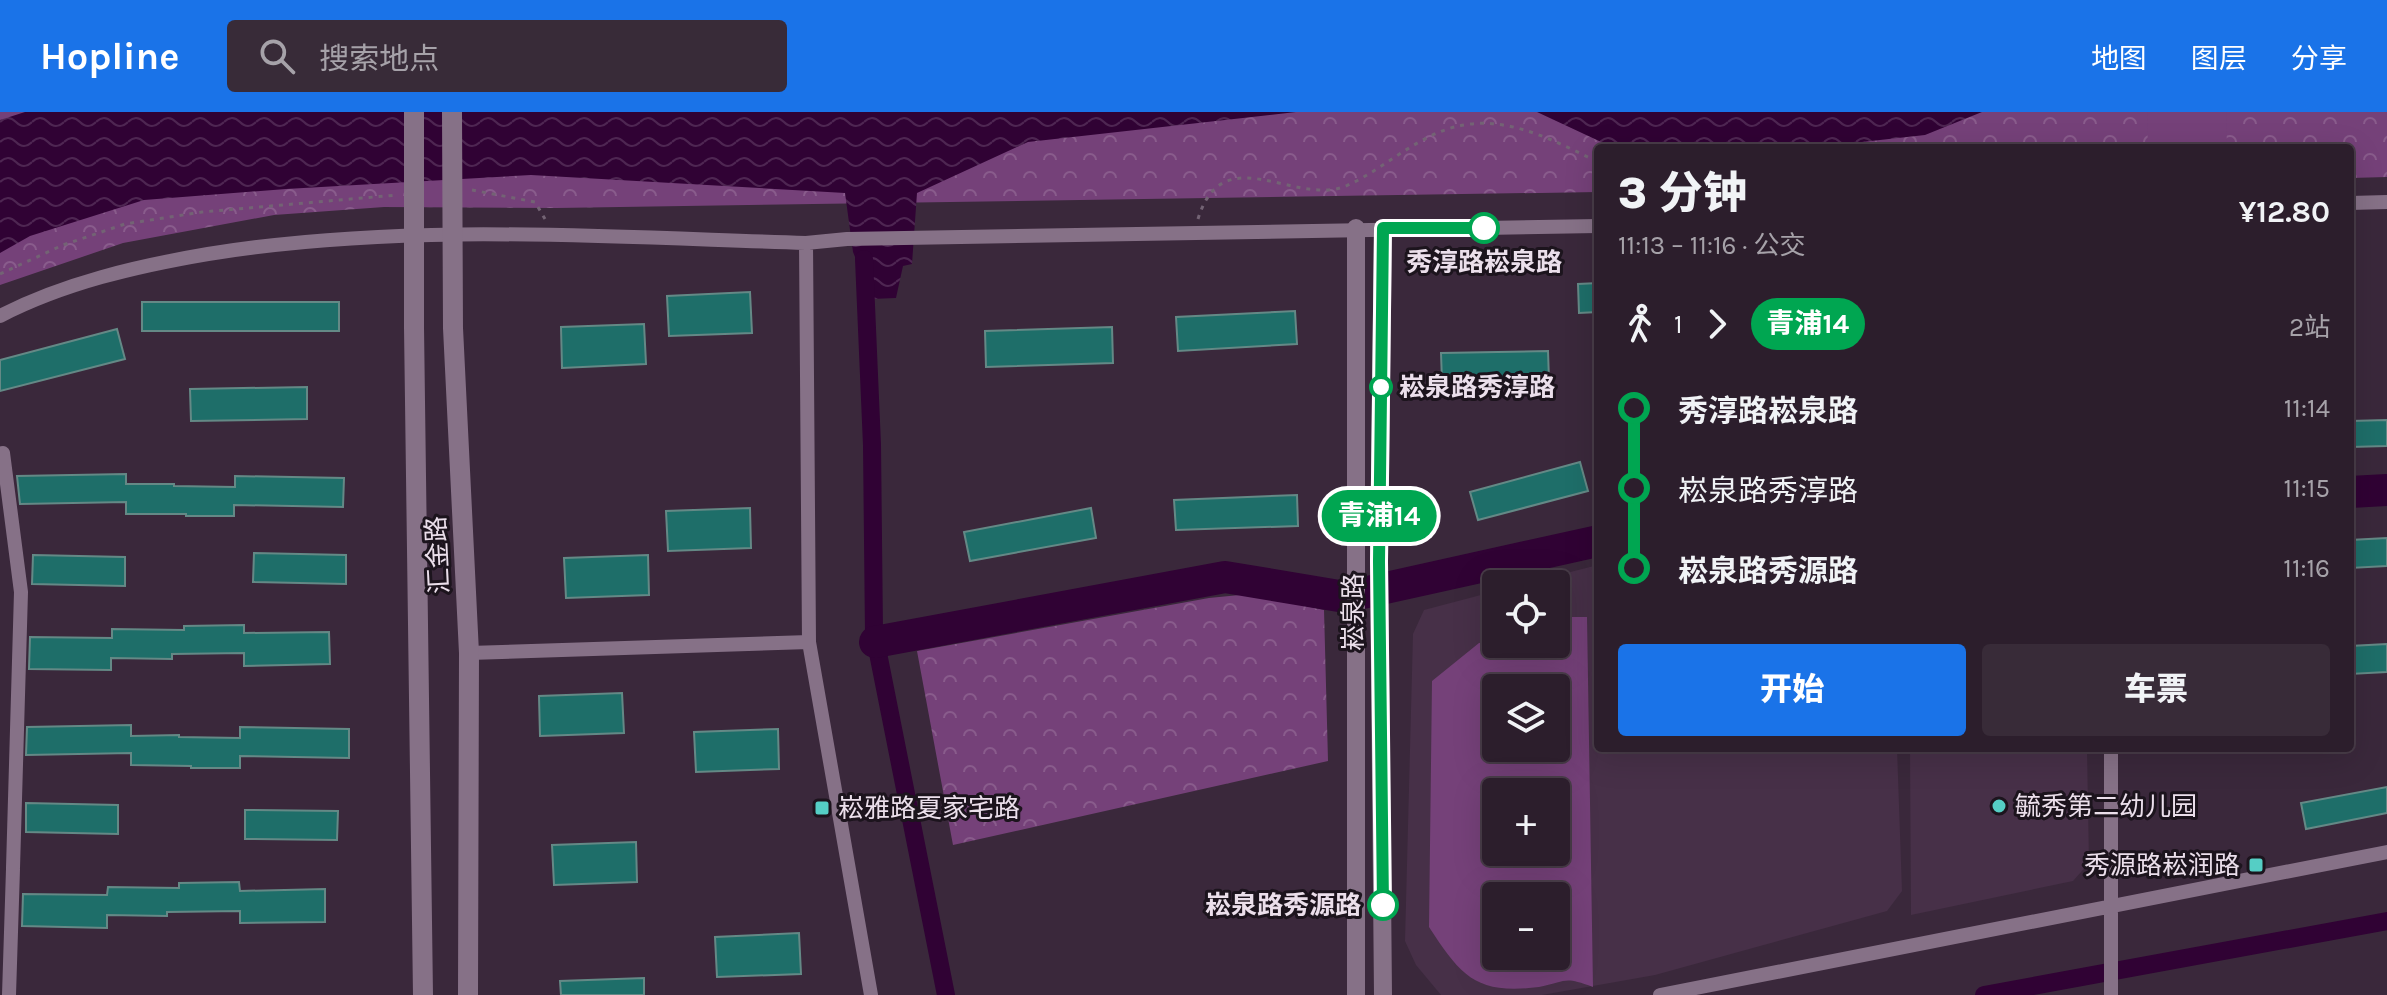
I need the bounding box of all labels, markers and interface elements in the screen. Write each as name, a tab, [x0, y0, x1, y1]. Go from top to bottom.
search box	[227, 20, 787, 92]
text: Hopline	[40, 34, 179, 79]
icon: search	[255, 34, 299, 78]
text: 搜索地点	[319, 41, 439, 77]
text: 地图	[2091, 42, 2147, 75]
text: 图层	[2191, 42, 2247, 75]
text: 分享	[2291, 42, 2347, 75]
text: 3 分钟	[1618, 168, 1747, 219]
text: ¥12.80	[2239, 194, 2330, 230]
marker: 秀淳路崧泉路	[1469, 213, 1499, 243]
text: 11:13 – 11:16 · 公交	[1618, 230, 1805, 261]
place label: 秀淳路崧泉路	[1406, 247, 1562, 278]
icon: walk	[1618, 302, 1662, 346]
icon: forward	[1695, 302, 1739, 346]
text: 青浦14	[1767, 307, 1849, 340]
text: 1	[1674, 309, 1683, 340]
text: 2站	[2289, 312, 2330, 343]
place label: 崧泉路秀淳路	[1399, 372, 1555, 403]
marker: 崧泉路秀淳路	[1370, 376, 1392, 398]
text: 秀淳路崧泉路	[1678, 393, 1858, 429]
text: 11:14	[2284, 393, 2330, 424]
text: 崧泉路秀淳路	[1678, 473, 1858, 509]
text: 11:15	[2284, 473, 2330, 504]
line badge: 青浦14	[1323, 490, 1435, 542]
text: 青浦14	[1338, 499, 1420, 532]
street label: 汇金路	[420, 515, 456, 595]
text: 崧泉路秀源路	[1678, 553, 1858, 589]
text: 11:16	[2283, 553, 2330, 584]
map controls	[1482, 570, 1570, 970]
button: locate	[1482, 570, 1570, 658]
street label: 崧泉路	[1338, 573, 1369, 651]
button: 开始	[1618, 644, 1966, 736]
button: 车票	[1982, 644, 2330, 736]
button: layers	[1482, 674, 1570, 762]
button: +	[1482, 778, 1570, 866]
place label: 毓秀第二幼儿园	[2015, 791, 2197, 822]
place label: 崧雅路夏家宅路	[838, 793, 1020, 824]
marker: 毓秀第二幼儿园	[1990, 797, 2008, 815]
marker: 崧雅路夏家宅路	[813, 799, 831, 817]
place label: 秀源路崧润路	[2084, 850, 2240, 881]
marker: 秀源路崧润路	[2247, 856, 2265, 874]
button: −	[1482, 882, 1570, 970]
place label: 崧泉路秀源路	[1205, 890, 1361, 921]
marker: 崧泉路秀源路	[1368, 890, 1398, 920]

